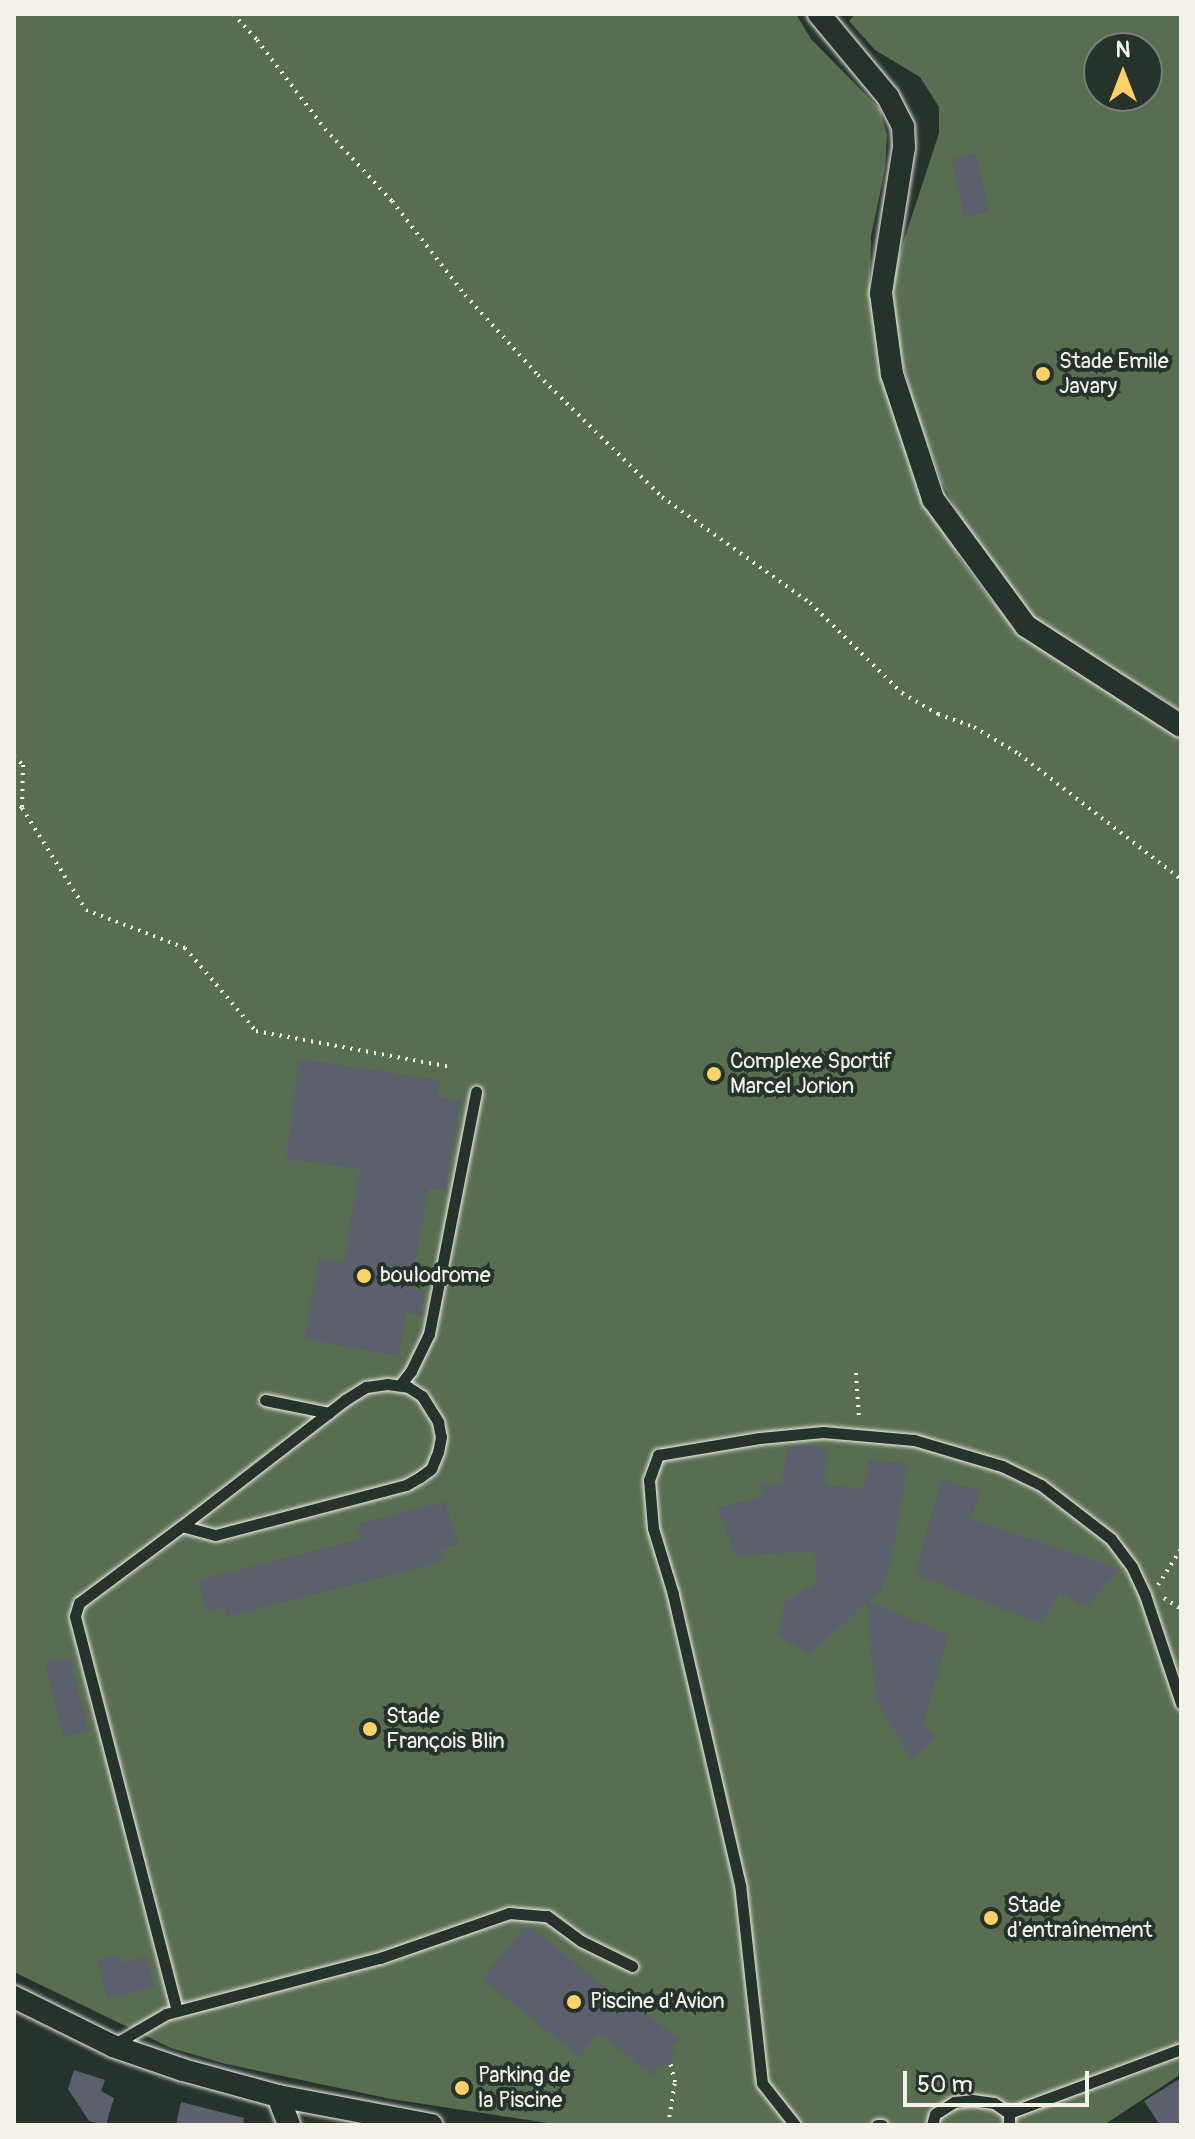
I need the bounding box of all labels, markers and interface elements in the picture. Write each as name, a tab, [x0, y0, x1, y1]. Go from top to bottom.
north arrow	[1083, 32, 1163, 112]
text: N	[1116, 36, 1130, 64]
place label: Stade Emile Javary	[1059, 348, 1169, 400]
marker: Stade Emile Javary	[1034, 365, 1052, 383]
place label: Complexe Sportif Marcel Jorion	[730, 1048, 892, 1100]
marker: Complexe Sportif Marcel Jorion	[705, 1065, 723, 1083]
place label: boulodrome	[380, 1263, 490, 1289]
marker: boulodrome	[355, 1267, 373, 1285]
place label: Stade François Blin	[386, 1703, 505, 1754]
marker: Stade François Blin	[361, 1720, 379, 1738]
place label: Stade d'entraînement	[1007, 1892, 1152, 1944]
marker: Stade d'entraînement	[982, 1909, 1000, 1927]
place label: Piscine d'Avion	[590, 1989, 725, 2015]
marker: Piscine d'Avion	[565, 1993, 583, 2011]
scale bar	[907, 2055, 1093, 2105]
place label: Parking de la Piscine	[478, 2062, 570, 2114]
text: 50 m	[917, 2070, 973, 2099]
marker: Parking de la Piscine	[453, 2079, 471, 2097]

